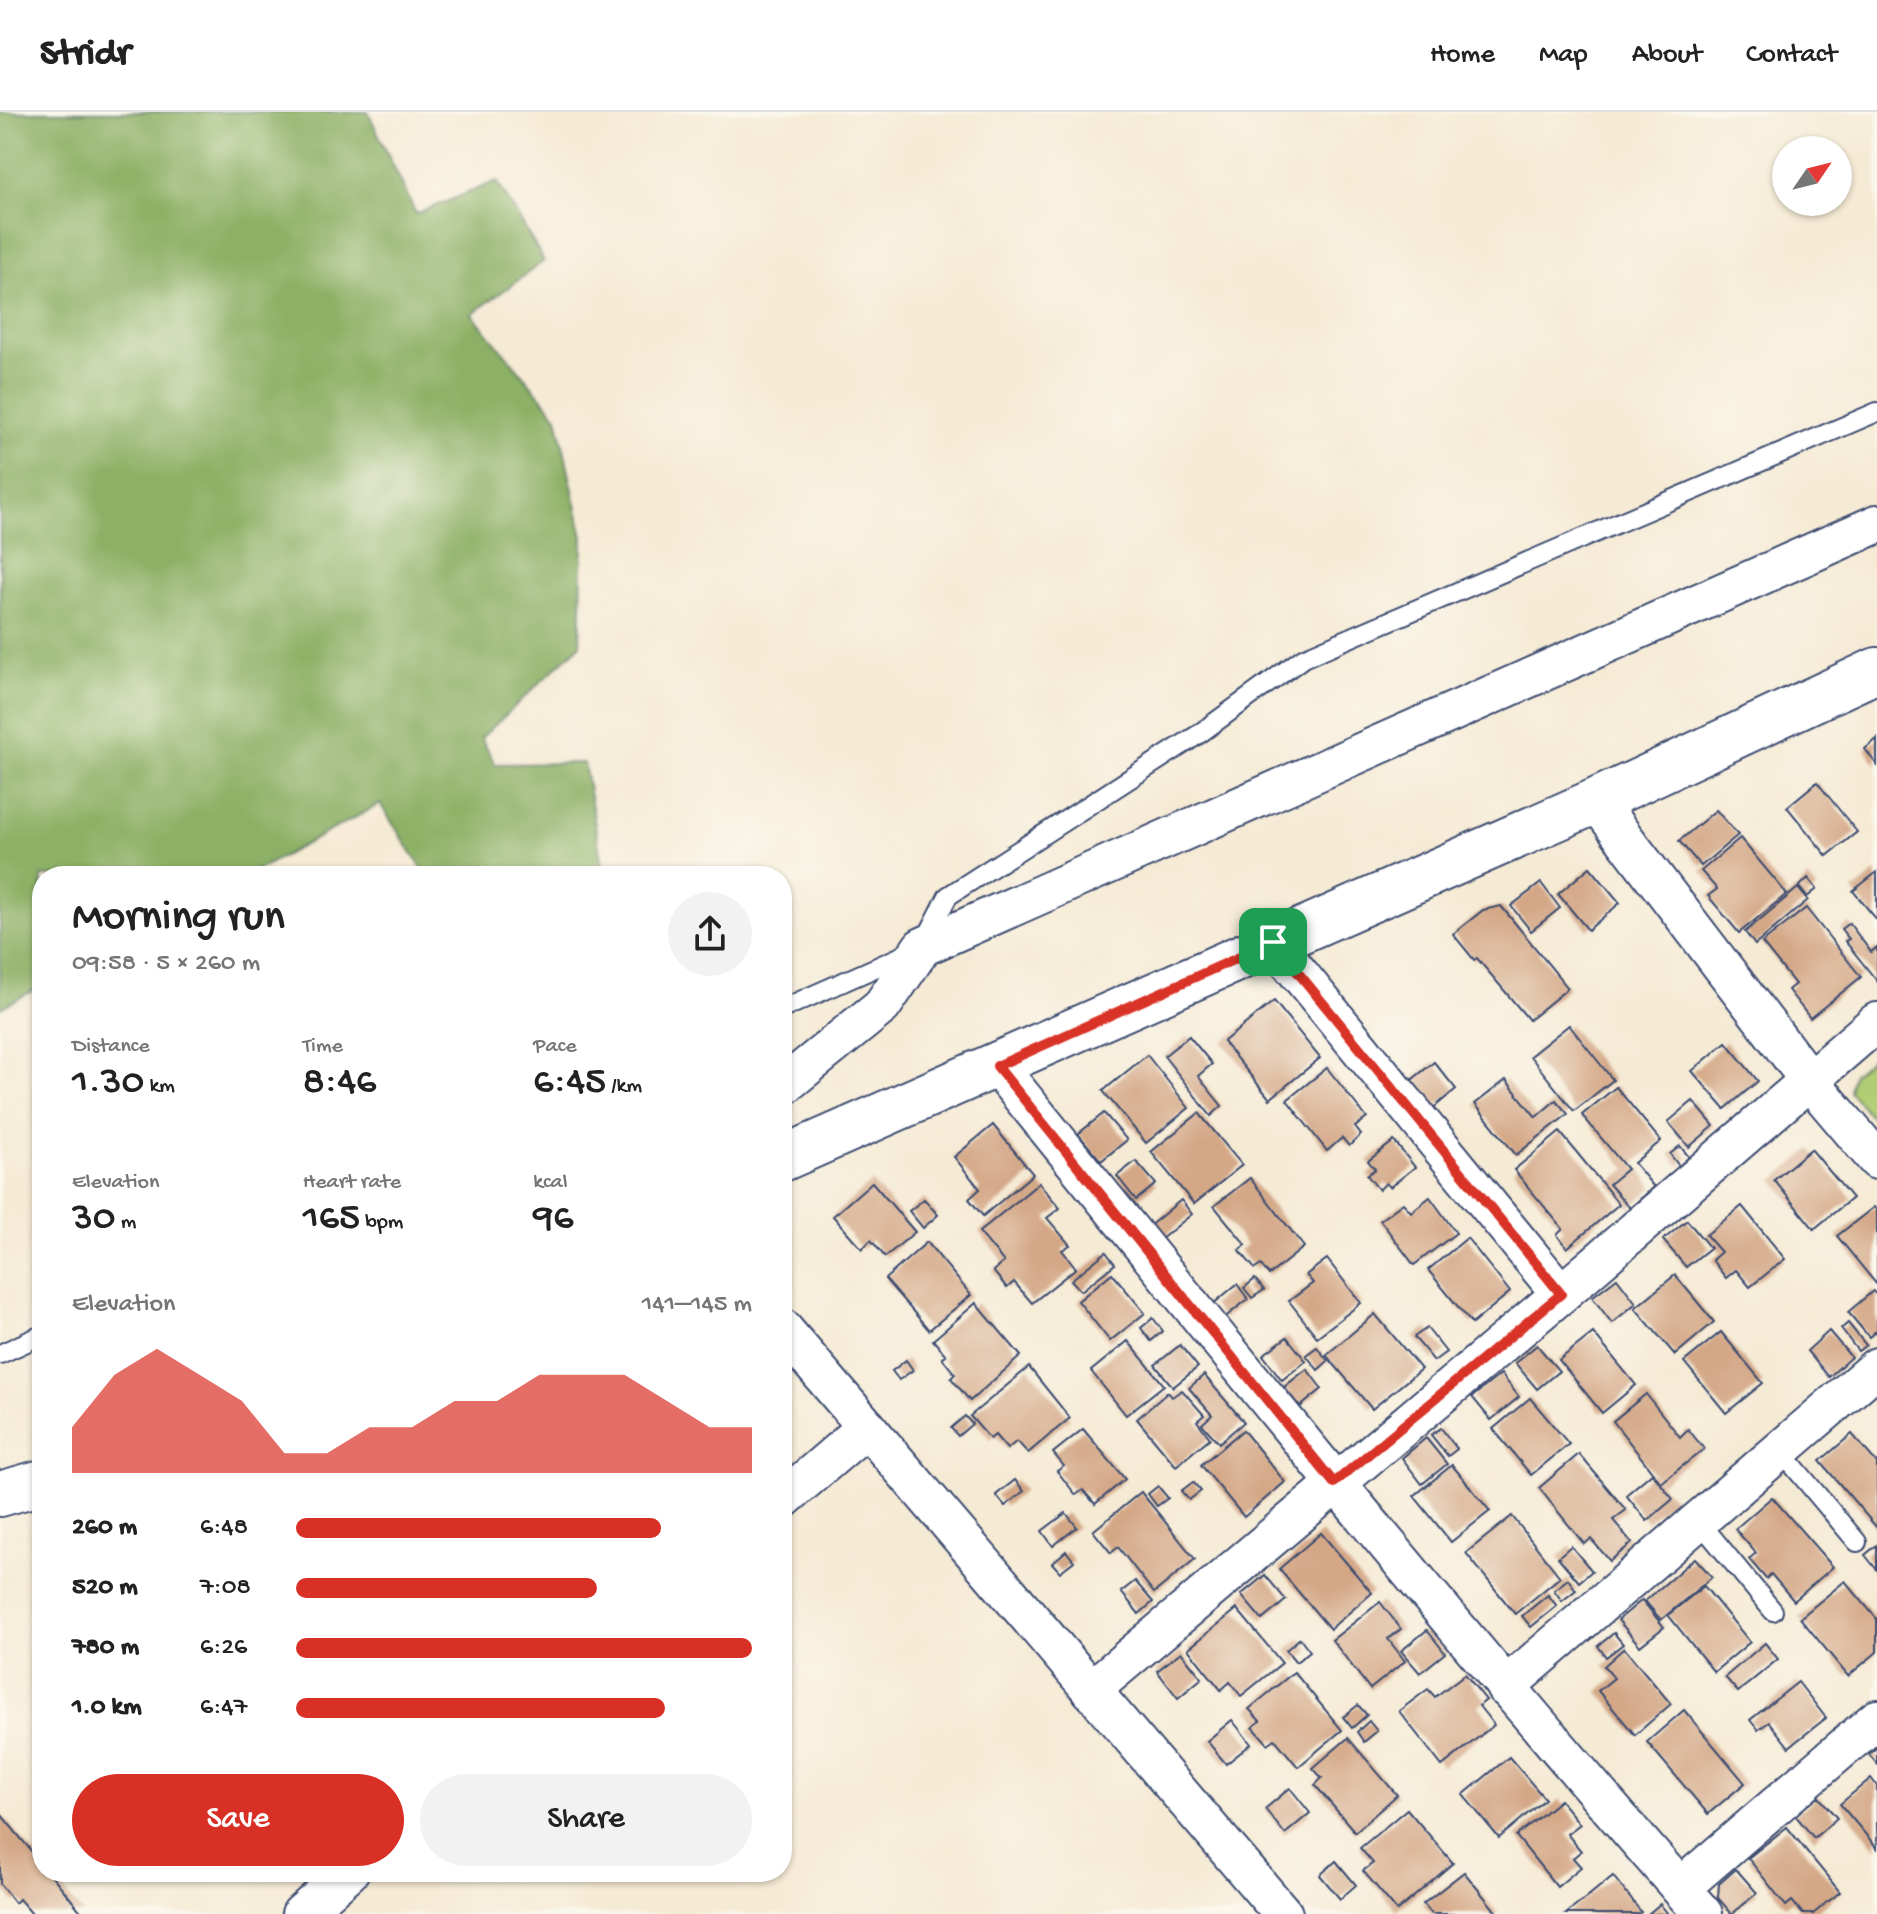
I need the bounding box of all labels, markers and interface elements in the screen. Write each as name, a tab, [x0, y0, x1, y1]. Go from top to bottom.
text: Stridr	[40, 33, 131, 77]
text: Home	[1430, 39, 1495, 72]
text: Map	[1539, 39, 1588, 72]
text: About	[1632, 39, 1702, 72]
text: Contact	[1746, 39, 1837, 72]
north arrow	[1772, 136, 1852, 216]
map controls	[1772, 136, 1852, 216]
button: share	[668, 892, 752, 976]
text: Morning run	[72, 893, 285, 945]
pin	[1239, 908, 1307, 976]
icon: arrive	[1251, 920, 1295, 964]
text: 09:58 · 5 × 260 m	[72, 949, 260, 980]
text: Distance	[72, 1034, 150, 1060]
text: Time	[303, 1034, 343, 1060]
text: Pace	[533, 1034, 577, 1060]
text: 1.30	[72, 1060, 144, 1107]
text: 8:46	[303, 1060, 376, 1107]
text: 6:45	[533, 1060, 606, 1107]
text: km	[144, 1074, 175, 1100]
text: /km	[606, 1074, 642, 1100]
text: Elevation	[72, 1170, 159, 1196]
text: Heart rate	[303, 1170, 401, 1196]
text: kcal	[533, 1170, 568, 1196]
text: 30	[72, 1196, 115, 1243]
text: 165	[303, 1196, 360, 1243]
text: 96	[533, 1196, 574, 1243]
text: m	[115, 1210, 136, 1236]
text: bpm	[360, 1210, 403, 1236]
text: Elevation	[72, 1290, 175, 1321]
text: 141–145 m	[642, 1290, 752, 1321]
text: 260 m	[72, 1513, 137, 1544]
text: 6:48	[200, 1513, 248, 1544]
text: 520 m	[72, 1573, 138, 1604]
text: 7:08	[200, 1573, 251, 1604]
text: 780 m	[72, 1633, 139, 1664]
text: 6:26	[200, 1633, 247, 1664]
text: 1.0 km	[72, 1693, 142, 1724]
text: 6:47	[200, 1693, 247, 1724]
button: Save	[72, 1774, 404, 1866]
button: Share	[420, 1774, 752, 1866]

